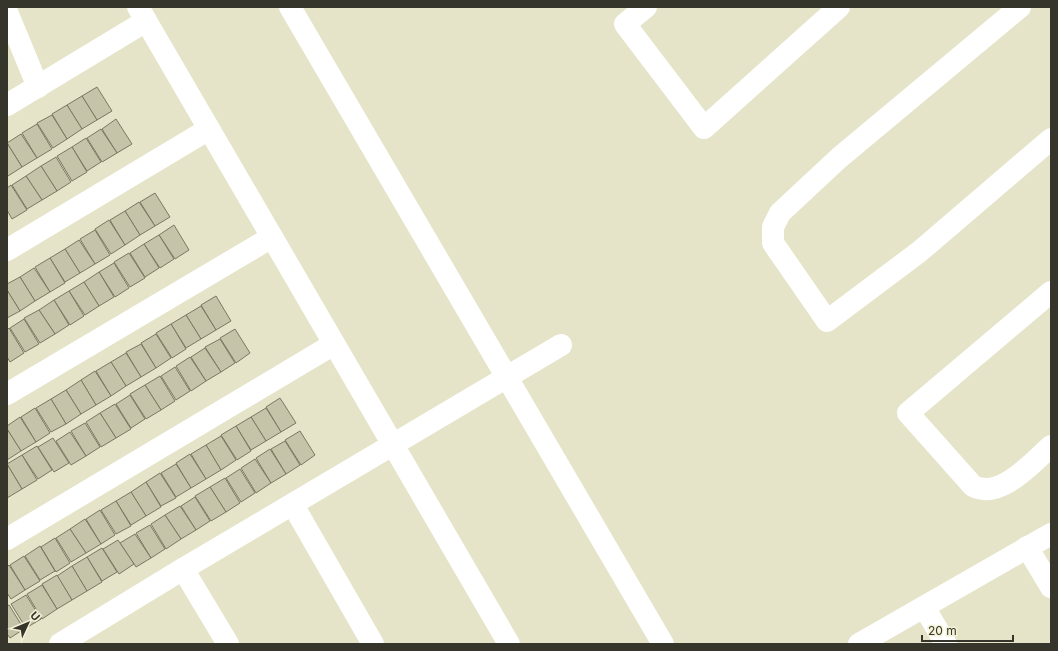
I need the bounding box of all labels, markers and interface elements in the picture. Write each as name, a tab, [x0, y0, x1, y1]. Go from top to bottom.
north arrow	[8, 603, 48, 643]
text: U	[27, 608, 43, 624]
scale bar	[922, 617, 1013, 643]
text: 20 m	[928, 623, 957, 638]

